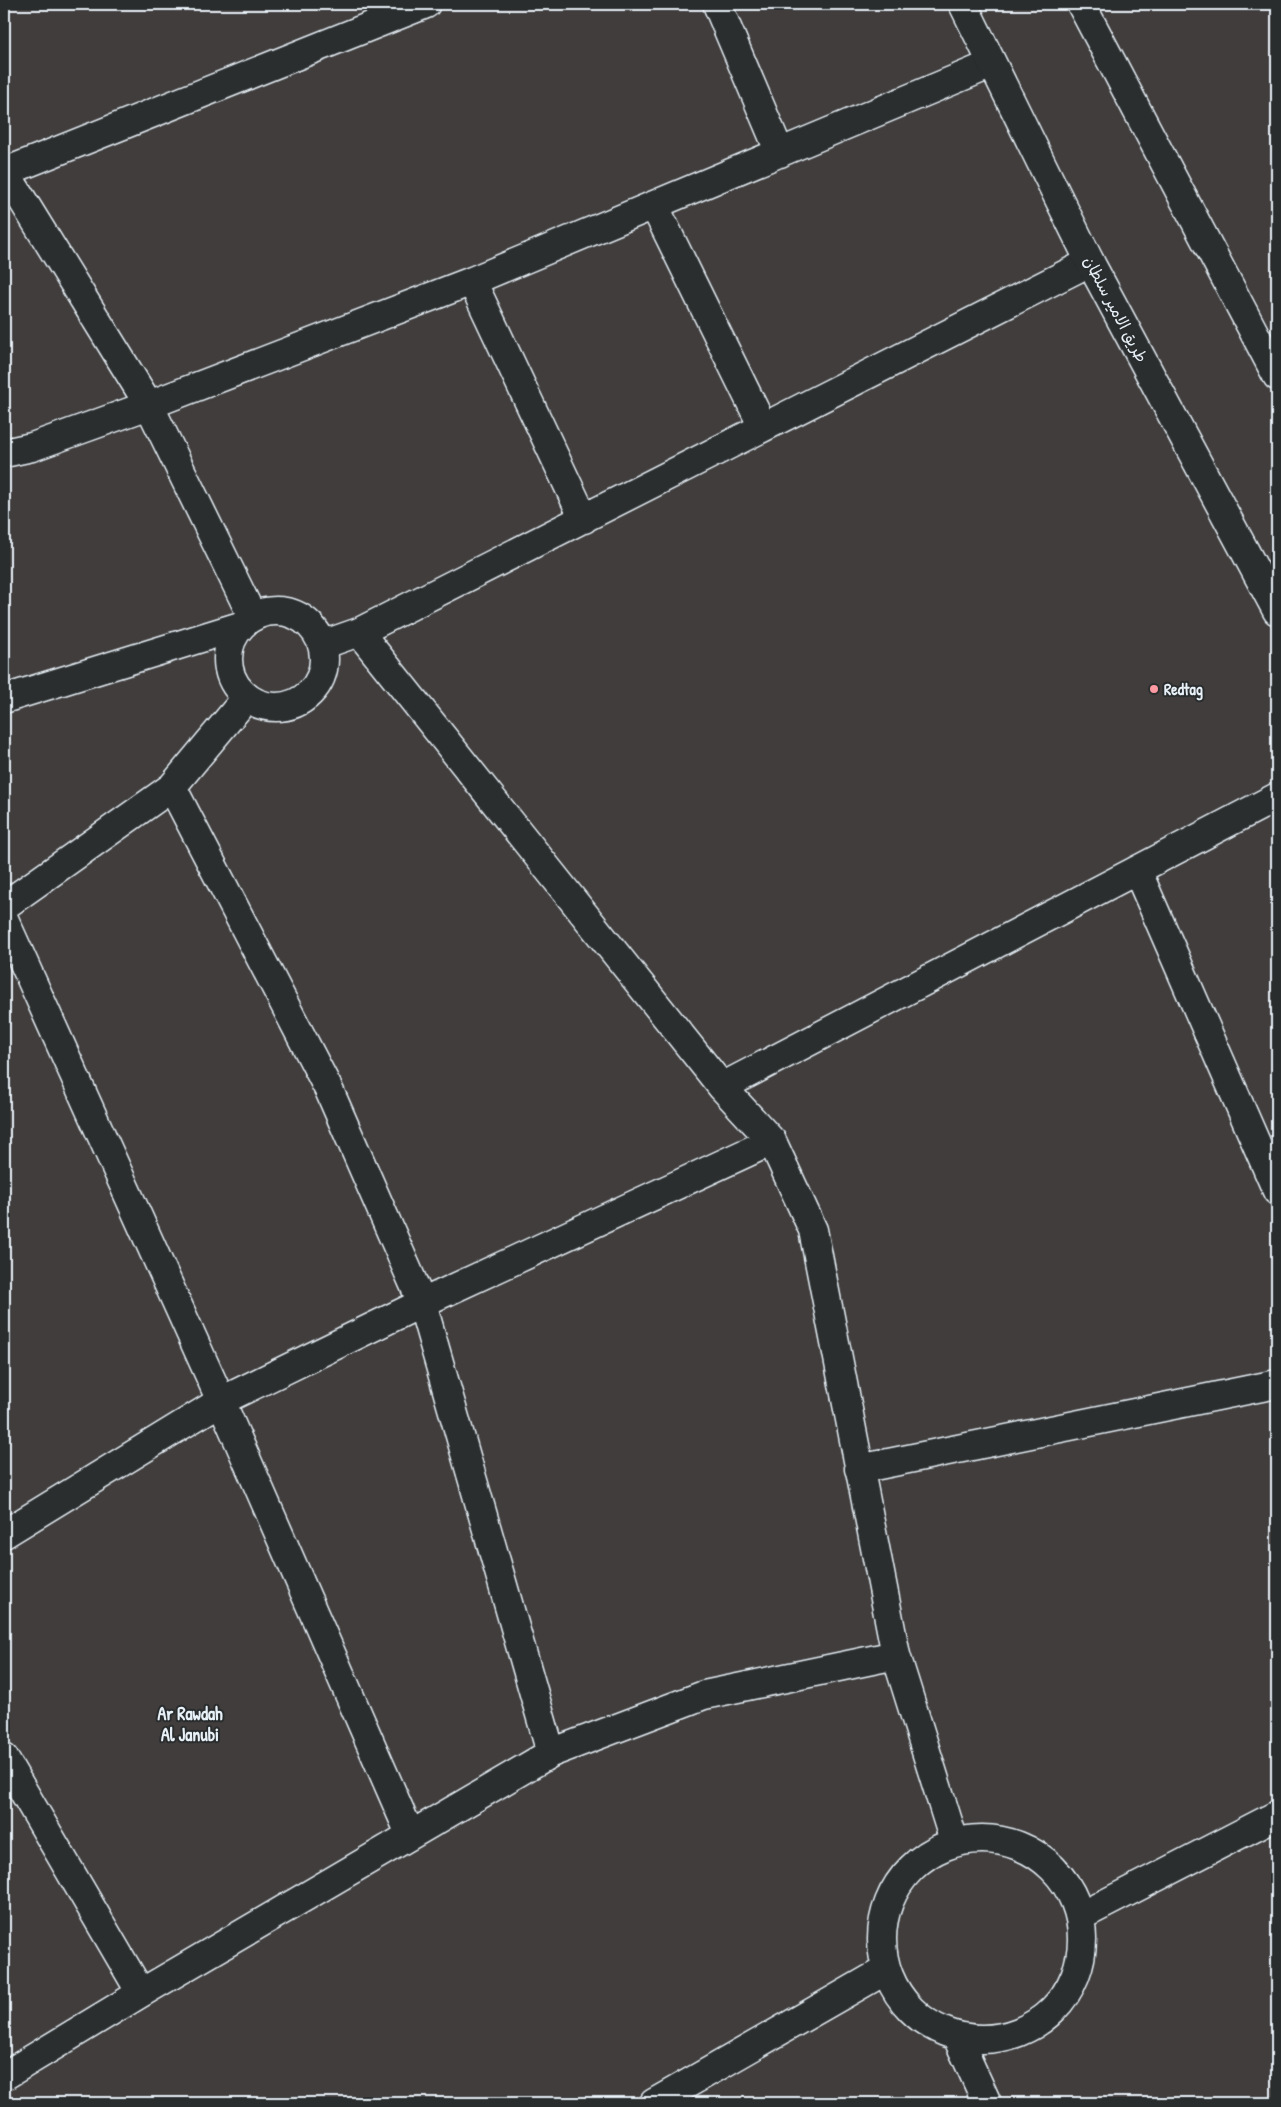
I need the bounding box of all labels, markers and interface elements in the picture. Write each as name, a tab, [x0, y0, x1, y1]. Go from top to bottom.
street label: طريق الامير سلطان	[1079, 252, 1153, 366]
place label: Redtag	[1164, 678, 1203, 701]
marker: Redtag	[1148, 683, 1160, 695]
district label: Ar Rawdah Al Janubi	[157, 1701, 223, 1747]

